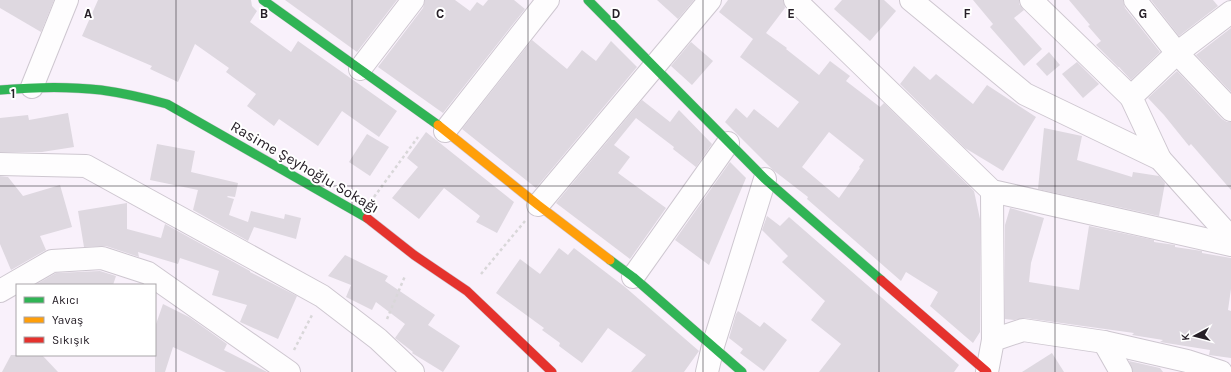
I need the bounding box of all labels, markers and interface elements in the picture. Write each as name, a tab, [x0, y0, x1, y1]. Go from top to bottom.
text: A	[84, 6, 92, 21]
text: B	[260, 6, 268, 21]
text: C	[436, 6, 444, 21]
text: D	[612, 6, 621, 21]
text: E	[787, 6, 795, 21]
text: F	[963, 6, 971, 21]
text: G	[1139, 6, 1147, 21]
text: 1	[11, 86, 15, 101]
street label: Rasime Şeyhoğlu Sokağı	[228, 117, 382, 217]
legend	[16, 284, 156, 356]
text: Akıcı	[52, 293, 79, 307]
text: Yavaş	[52, 313, 83, 327]
north arrow	[1175, 316, 1215, 356]
text: K	[1179, 332, 1192, 342]
text: Sıkışık	[52, 333, 90, 347]

